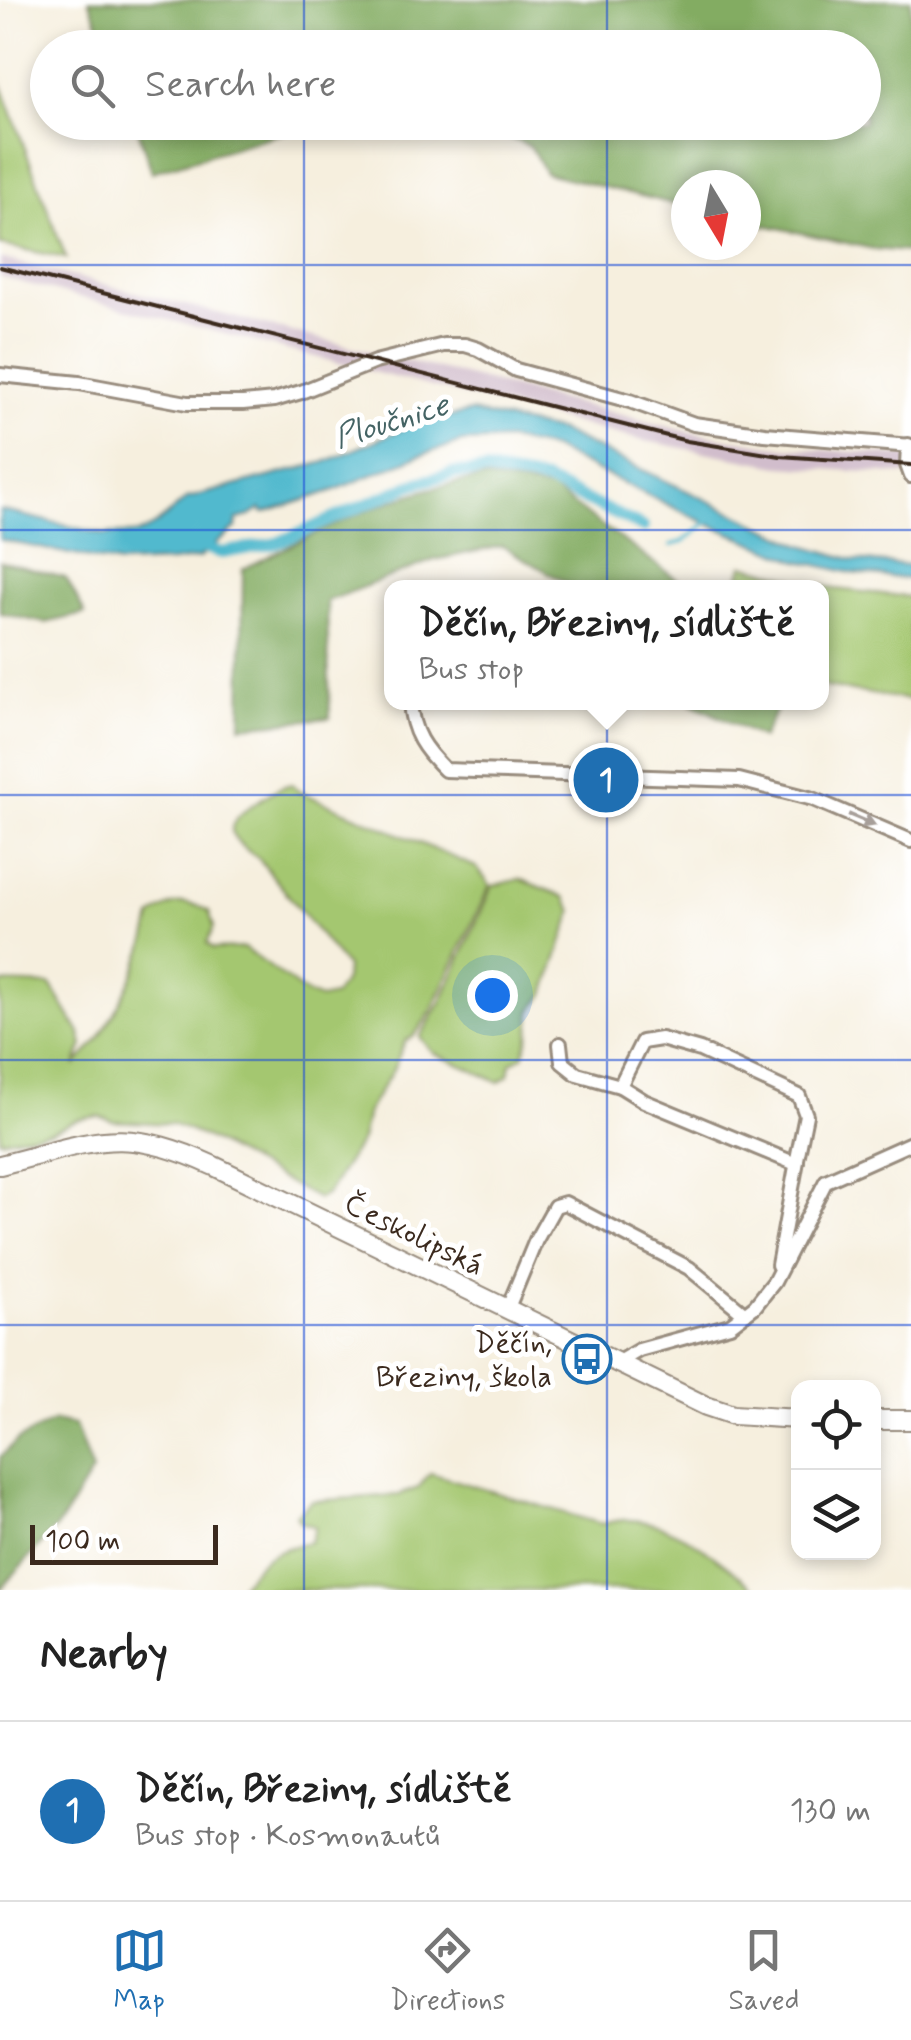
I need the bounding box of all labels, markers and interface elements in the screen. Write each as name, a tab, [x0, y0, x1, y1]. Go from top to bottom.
search box	[30, 30, 881, 140]
icon: search	[65, 58, 120, 113]
text: Search here	[145, 61, 336, 110]
north arrow	[671, 170, 761, 260]
water label: Ploučnice	[329, 384, 455, 459]
popup	[384, 580, 829, 710]
text: Děčín, Březiny, sídliště	[418, 600, 795, 649]
text: Bus stop	[418, 649, 524, 691]
pin: 1	[574, 742, 638, 818]
one-way arrow	[847, 812, 877, 828]
your location	[467, 970, 518, 1021]
street label: Českolipská	[337, 1185, 490, 1286]
place label: Děčín, Březiny, škola	[376, 1324, 552, 1397]
bus stop icon: Děčín, Březiny, škola	[561, 1333, 613, 1385]
map controls	[791, 1380, 881, 1560]
button: locate	[791, 1380, 881, 1470]
button: layers	[791, 1470, 881, 1560]
scale bar	[30, 1520, 218, 1564]
text: 100 m	[45, 1524, 120, 1561]
text: Nearby	[40, 1628, 168, 1683]
text: Děčín, Březiny, sídliště	[135, 1766, 511, 1815]
text: 1	[65, 1790, 80, 1832]
text: 130 m	[790, 1790, 871, 1832]
text: Bus stop · Kosmonautů	[135, 1815, 440, 1857]
tab: Map	[112, 1923, 167, 2020]
tab: Directions	[390, 1923, 505, 2020]
tab: Saved	[729, 1923, 799, 2020]

